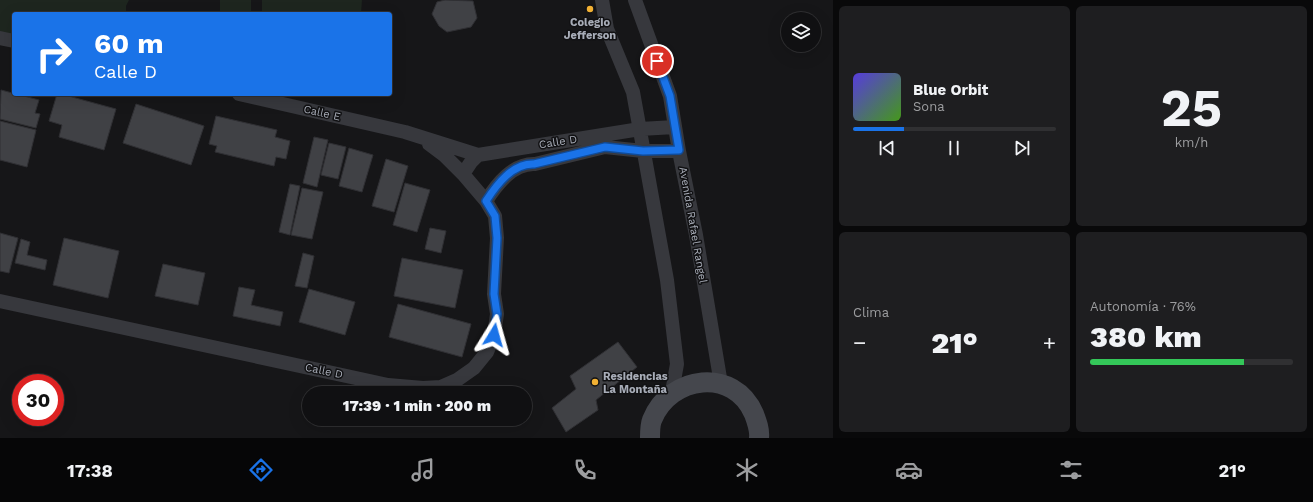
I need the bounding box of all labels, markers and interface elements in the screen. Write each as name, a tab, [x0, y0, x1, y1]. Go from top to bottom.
marker: Colegio Jefferson	[585, 4, 595, 14]
map controls	[781, 12, 821, 52]
button: layers	[781, 12, 821, 52]
place label: Colegio Jefferson	[564, 16, 616, 42]
text: 60 m	[94, 27, 164, 60]
icon: right	[28, 28, 80, 80]
pin	[640, 44, 674, 78]
icon: arrive	[646, 50, 668, 72]
text: Calle D	[94, 61, 157, 82]
text: 25	[1161, 78, 1222, 139]
text: Blue Orbit	[913, 81, 988, 99]
text: Sona	[913, 99, 945, 114]
street label: Calle E	[302, 102, 342, 124]
street label: Calle D	[538, 133, 578, 151]
text: km/h	[1175, 135, 1208, 150]
icon: previous	[876, 137, 898, 159]
icon: pause	[943, 137, 965, 159]
icon: next	[1011, 137, 1033, 159]
street label: Avenida Rafael Rangel	[676, 166, 710, 285]
text: Autonomía · 76%	[1090, 299, 1196, 314]
text: Clima	[853, 305, 889, 320]
position arrow	[473, 314, 515, 356]
text: 380 km	[1090, 319, 1202, 354]
text: 21°	[931, 325, 978, 360]
text: −	[853, 330, 866, 355]
text: +	[1043, 330, 1056, 355]
street label: Calle D	[304, 361, 344, 381]
place label: Residencias La Montaña	[603, 370, 668, 396]
speed limit sign: 30	[12, 374, 64, 426]
marker: Residencias La Montaña	[590, 377, 600, 387]
text: 17:39 · 1 min · 200 m	[343, 397, 491, 415]
icon: directions	[247, 456, 275, 484]
icon: music	[409, 456, 437, 484]
icon: phone	[571, 456, 599, 484]
icon: climate	[733, 456, 761, 484]
icon: car	[895, 456, 923, 484]
icon: filters	[1057, 456, 1085, 484]
text: 17:38	[67, 460, 113, 481]
text: 21°	[1219, 460, 1246, 481]

